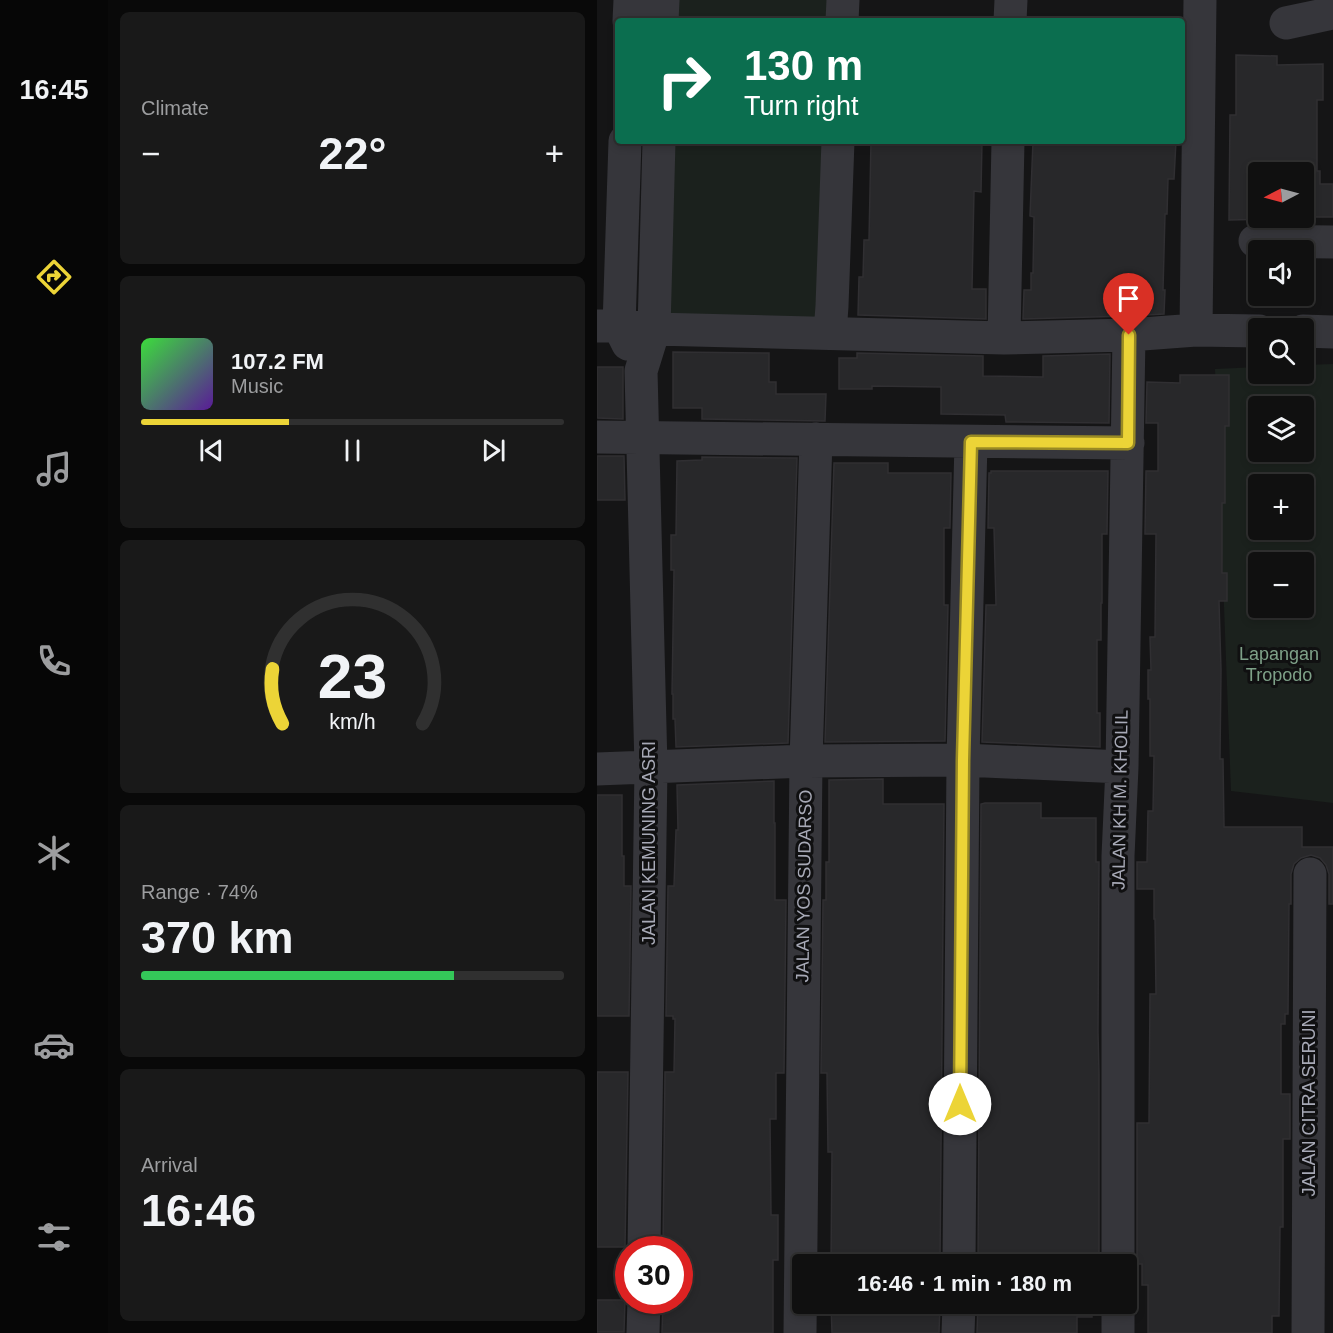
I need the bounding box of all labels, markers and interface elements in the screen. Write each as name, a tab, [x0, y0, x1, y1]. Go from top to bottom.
icon: right	[645, 42, 723, 120]
text: 130 m	[744, 42, 863, 89]
text: 16:45	[19, 75, 89, 105]
text: Turn right	[744, 91, 859, 121]
text: Climate	[141, 97, 209, 119]
text: 22°	[318, 128, 387, 179]
text: −	[141, 135, 160, 172]
text: +	[545, 135, 564, 172]
north arrow	[1248, 162, 1314, 228]
map controls	[1248, 162, 1314, 618]
button: sound	[1248, 240, 1314, 306]
icon: directions	[33, 256, 75, 298]
pin	[1103, 273, 1154, 335]
icon: arrive	[1112, 282, 1145, 315]
button: search	[1248, 318, 1314, 384]
text: 107.2 FM	[231, 349, 324, 374]
text: Music	[231, 375, 283, 397]
button: layers	[1248, 396, 1314, 462]
icon: previous	[195, 434, 228, 467]
icon: pause	[336, 434, 369, 467]
icon: next	[477, 434, 510, 467]
icon: music	[33, 448, 75, 490]
button: +	[1248, 474, 1314, 540]
button: −	[1248, 552, 1314, 618]
icon: phone	[33, 640, 75, 682]
text: 23	[318, 642, 387, 711]
park label: Lapangan Tropodo	[1239, 644, 1319, 685]
text: km/h	[329, 710, 376, 734]
street label: JALAN KH M. KHOLIL	[1108, 710, 1132, 890]
street label: JALAN KEMUNING ASRI	[639, 741, 659, 945]
street label: JALAN YOS SUDARSO	[792, 789, 816, 983]
icon: climate	[33, 832, 75, 874]
text: Range · 74%	[141, 881, 258, 903]
text: 370 km	[141, 912, 294, 963]
street label: JALAN CITRA SERUNI	[1299, 1009, 1319, 1197]
icon: car	[33, 1024, 75, 1066]
position arrow	[928, 1072, 992, 1136]
text: Arrival	[141, 1154, 198, 1176]
text: 16:46	[141, 1185, 256, 1236]
icon: filters	[33, 1216, 75, 1258]
speed limit sign: 30	[615, 1236, 693, 1314]
text: 16:46 · 1 min · 180 m	[857, 1271, 1072, 1296]

